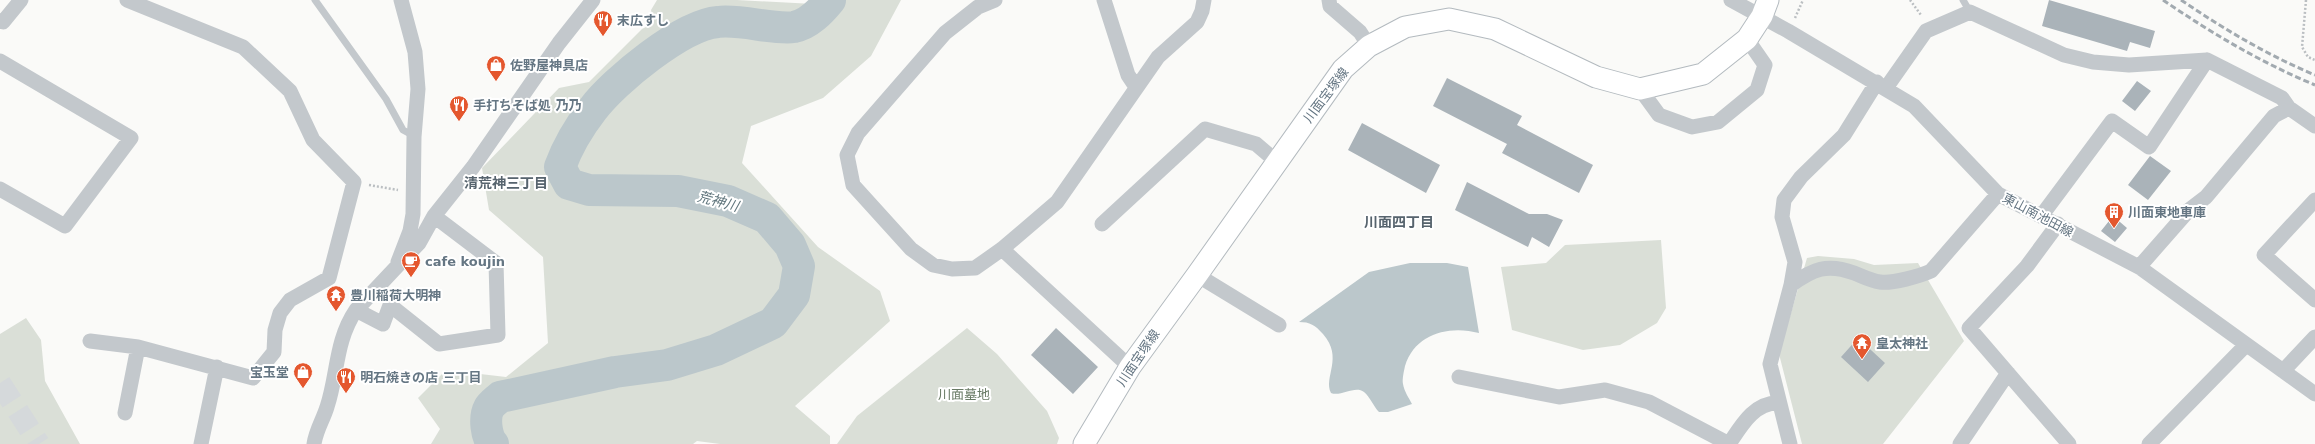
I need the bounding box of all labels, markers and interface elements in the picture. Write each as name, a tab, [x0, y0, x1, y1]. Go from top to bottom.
restaurant icon: 末広すし	[592, 9, 614, 37]
place label: 末広すし	[617, 13, 669, 28]
shop icon: 佐野屋神具店	[485, 54, 507, 82]
place label: 佐野屋神具店	[510, 58, 588, 73]
street label: 川面宝塚線	[1300, 65, 1352, 125]
restaurant icon: 手打ちそば処 乃乃	[448, 94, 470, 122]
place label: 手打ちそば処 乃乃	[473, 98, 582, 113]
district label: 清荒神三丁目	[464, 175, 548, 191]
water label: 荒神川	[696, 188, 742, 215]
street label: 東山南池田線	[2000, 190, 2076, 240]
building icon: 川面東地車庫	[2103, 201, 2125, 229]
place label: 川面東地車庫	[2128, 205, 2206, 220]
district label: 川面四丁目	[1364, 214, 1434, 230]
cafe icon: cafe koujin	[400, 250, 422, 278]
place label: cafe koujin	[425, 254, 505, 269]
temple icon: 豊川稲荷大明神	[325, 284, 347, 312]
place label: 豊川稲荷大明神	[350, 288, 441, 303]
street label: 川面宝塚線	[1114, 327, 1162, 389]
temple icon: 皇太神社	[1851, 332, 1873, 360]
place label: 皇太神社	[1876, 336, 1928, 351]
shop icon: 宝玉堂	[292, 361, 314, 389]
place label: 宝玉堂	[250, 365, 289, 380]
restaurant icon: 明石焼きの店 三丁目	[335, 366, 357, 394]
place label: 明石焼きの店 三丁目	[360, 370, 482, 385]
park label: 川面墓地	[938, 387, 990, 402]

